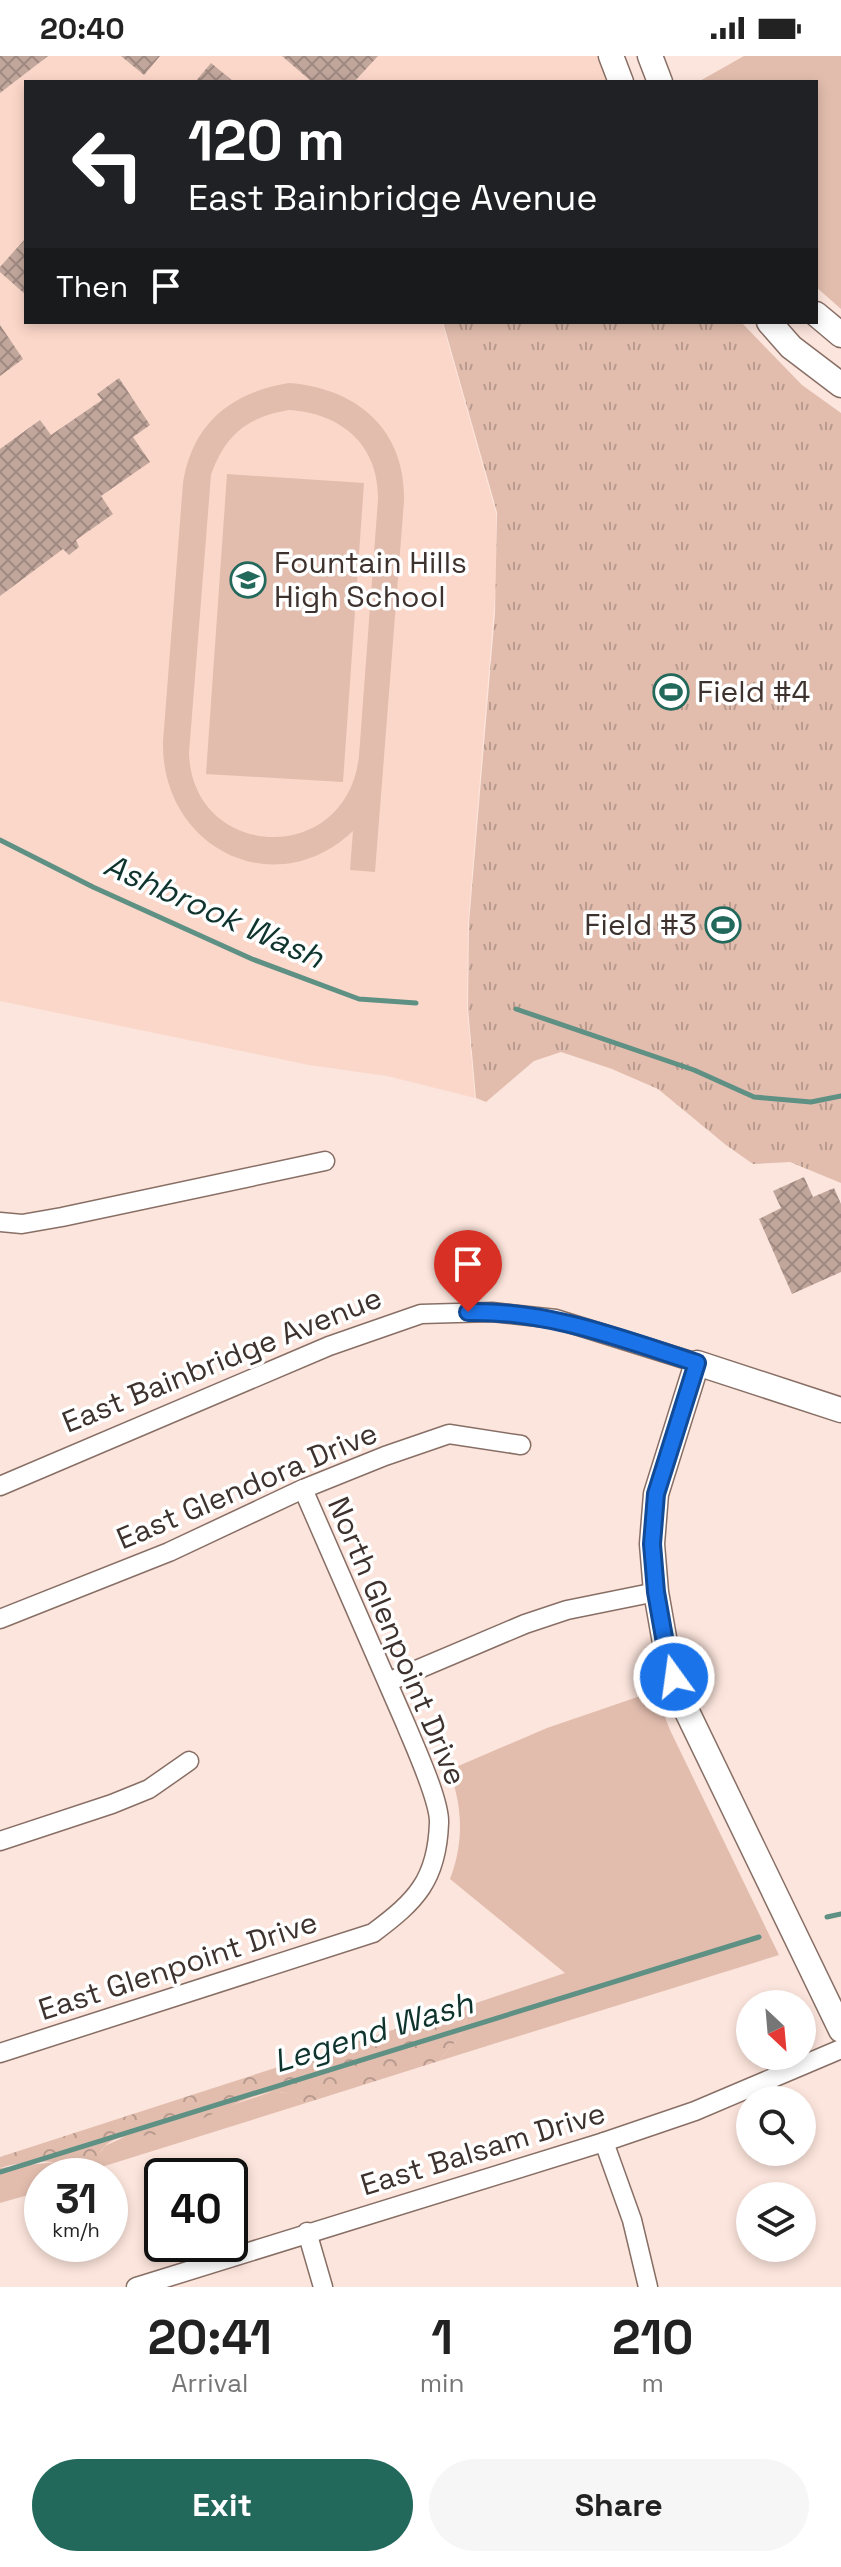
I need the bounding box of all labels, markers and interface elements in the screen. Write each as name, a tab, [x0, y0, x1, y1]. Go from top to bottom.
text: 20:40	[40, 9, 125, 48]
text: 120 m	[188, 105, 345, 176]
icon: left	[56, 112, 160, 216]
text: East Bainbridge Avenue	[188, 175, 598, 221]
icon: arrive	[144, 264, 188, 308]
text: Then	[56, 267, 128, 306]
place label: Fountain Hills High School	[274, 543, 467, 616]
school or university icon: Fountain Hills High School	[229, 561, 267, 599]
place label: Field #4	[697, 672, 810, 711]
sports icon: Field #4	[652, 673, 690, 711]
water label: Ashbrook Wash	[98, 845, 331, 978]
place label: Field #3	[584, 905, 697, 944]
sports icon: Field #3	[704, 906, 742, 944]
pin	[434, 1230, 502, 1312]
icon: arrive	[446, 1242, 490, 1286]
street label: East Bainbridge Avenue	[56, 1278, 387, 1442]
street label: East Glendora Drive	[110, 1413, 383, 1558]
street label: North Glenpoint Drive	[319, 1491, 476, 1791]
position arrow	[632, 1635, 716, 1719]
street label: East Glenpoint Drive	[34, 1902, 322, 2029]
water label: Legend Wash	[268, 1982, 479, 2081]
north arrow	[736, 1990, 816, 2070]
map controls	[736, 1990, 816, 2262]
button: search	[736, 2086, 816, 2166]
street label: East Balsam Drive	[356, 2093, 610, 2204]
speed limit sign: 40	[144, 2158, 248, 2262]
text: 31	[55, 2174, 97, 2225]
button: layers	[736, 2182, 816, 2262]
text: km/h	[52, 2217, 100, 2243]
text: 20:41	[148, 2307, 272, 2368]
text: 1	[431, 2307, 453, 2368]
text: 210	[612, 2307, 693, 2368]
text: Arrival	[171, 2366, 248, 2400]
text: min	[420, 2366, 464, 2400]
text: m	[641, 2366, 664, 2400]
button: Exit	[32, 2459, 413, 2551]
button: Share	[429, 2459, 809, 2551]

